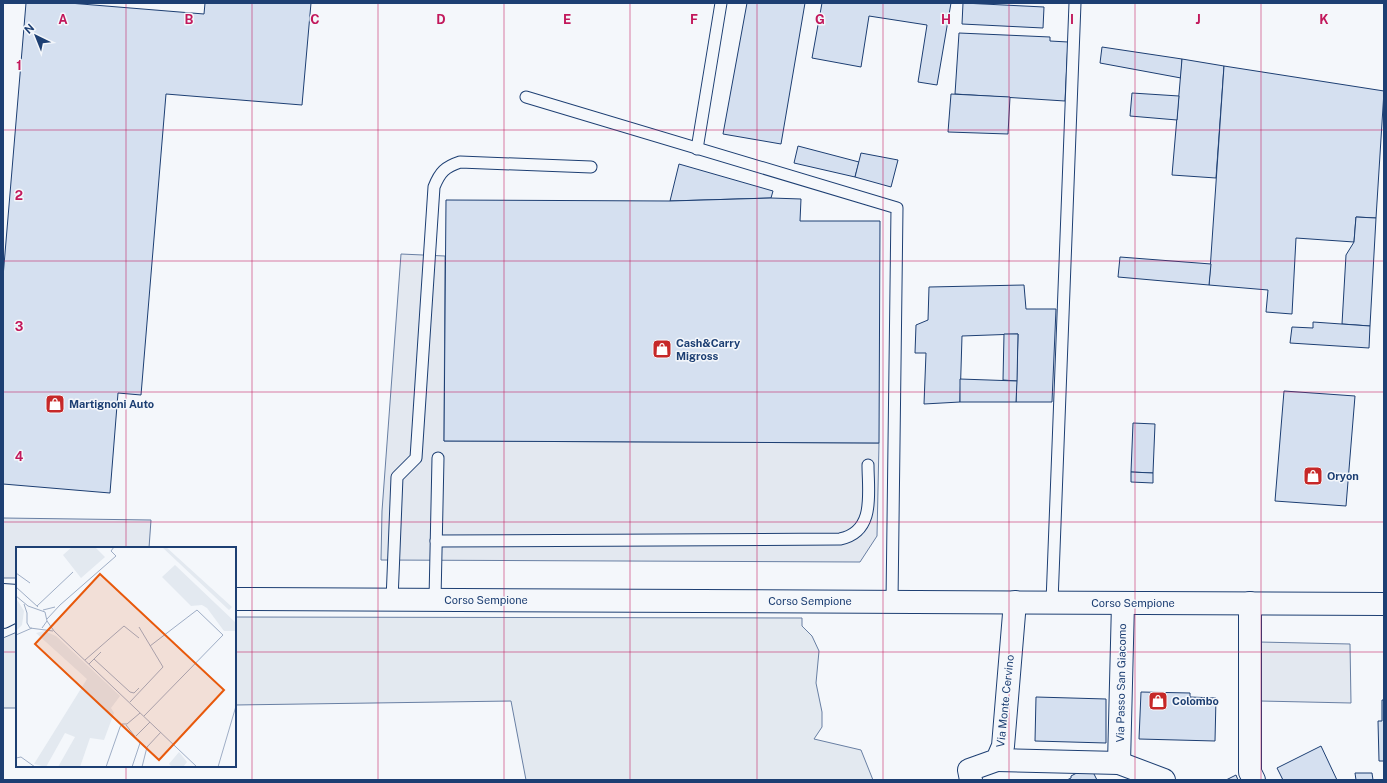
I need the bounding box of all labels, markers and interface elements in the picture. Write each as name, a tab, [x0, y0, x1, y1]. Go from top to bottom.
text: A	[58, 12, 68, 27]
text: B	[185, 12, 194, 27]
text: C	[310, 12, 320, 27]
text: D	[436, 12, 446, 27]
text: E	[563, 12, 571, 27]
text: F	[690, 12, 698, 27]
text: G	[815, 12, 825, 27]
text: H	[941, 12, 951, 27]
text: I	[1070, 12, 1074, 27]
text: J	[1195, 12, 1201, 27]
text: K	[1319, 12, 1329, 27]
north arrow	[16, 16, 56, 56]
text: N	[22, 21, 36, 36]
text: 1	[16, 58, 22, 73]
text: 2	[15, 188, 23, 203]
text: 3	[15, 319, 24, 334]
place label: Cash&Carry Migross	[676, 337, 741, 362]
shop icon: Cash&Carry Migross	[651, 338, 673, 360]
shop icon: Martignoni Auto	[44, 393, 66, 415]
place label: Martignoni Auto	[69, 398, 154, 410]
text: 4	[15, 449, 24, 464]
shop icon: Oryon	[1302, 465, 1324, 487]
place label: Oryon	[1327, 470, 1359, 482]
inset map	[16, 547, 236, 767]
street label: Corso Sempione	[444, 594, 528, 606]
street label: Corso Sempione	[768, 595, 852, 607]
street label: Corso Sempione	[1091, 597, 1175, 609]
street label: Via Passo San Giacomo	[1114, 623, 1128, 743]
street label: Via Monte Cervino	[994, 654, 1016, 748]
shop icon: Colombo	[1147, 690, 1169, 712]
place label: Colombo	[1172, 695, 1219, 707]

